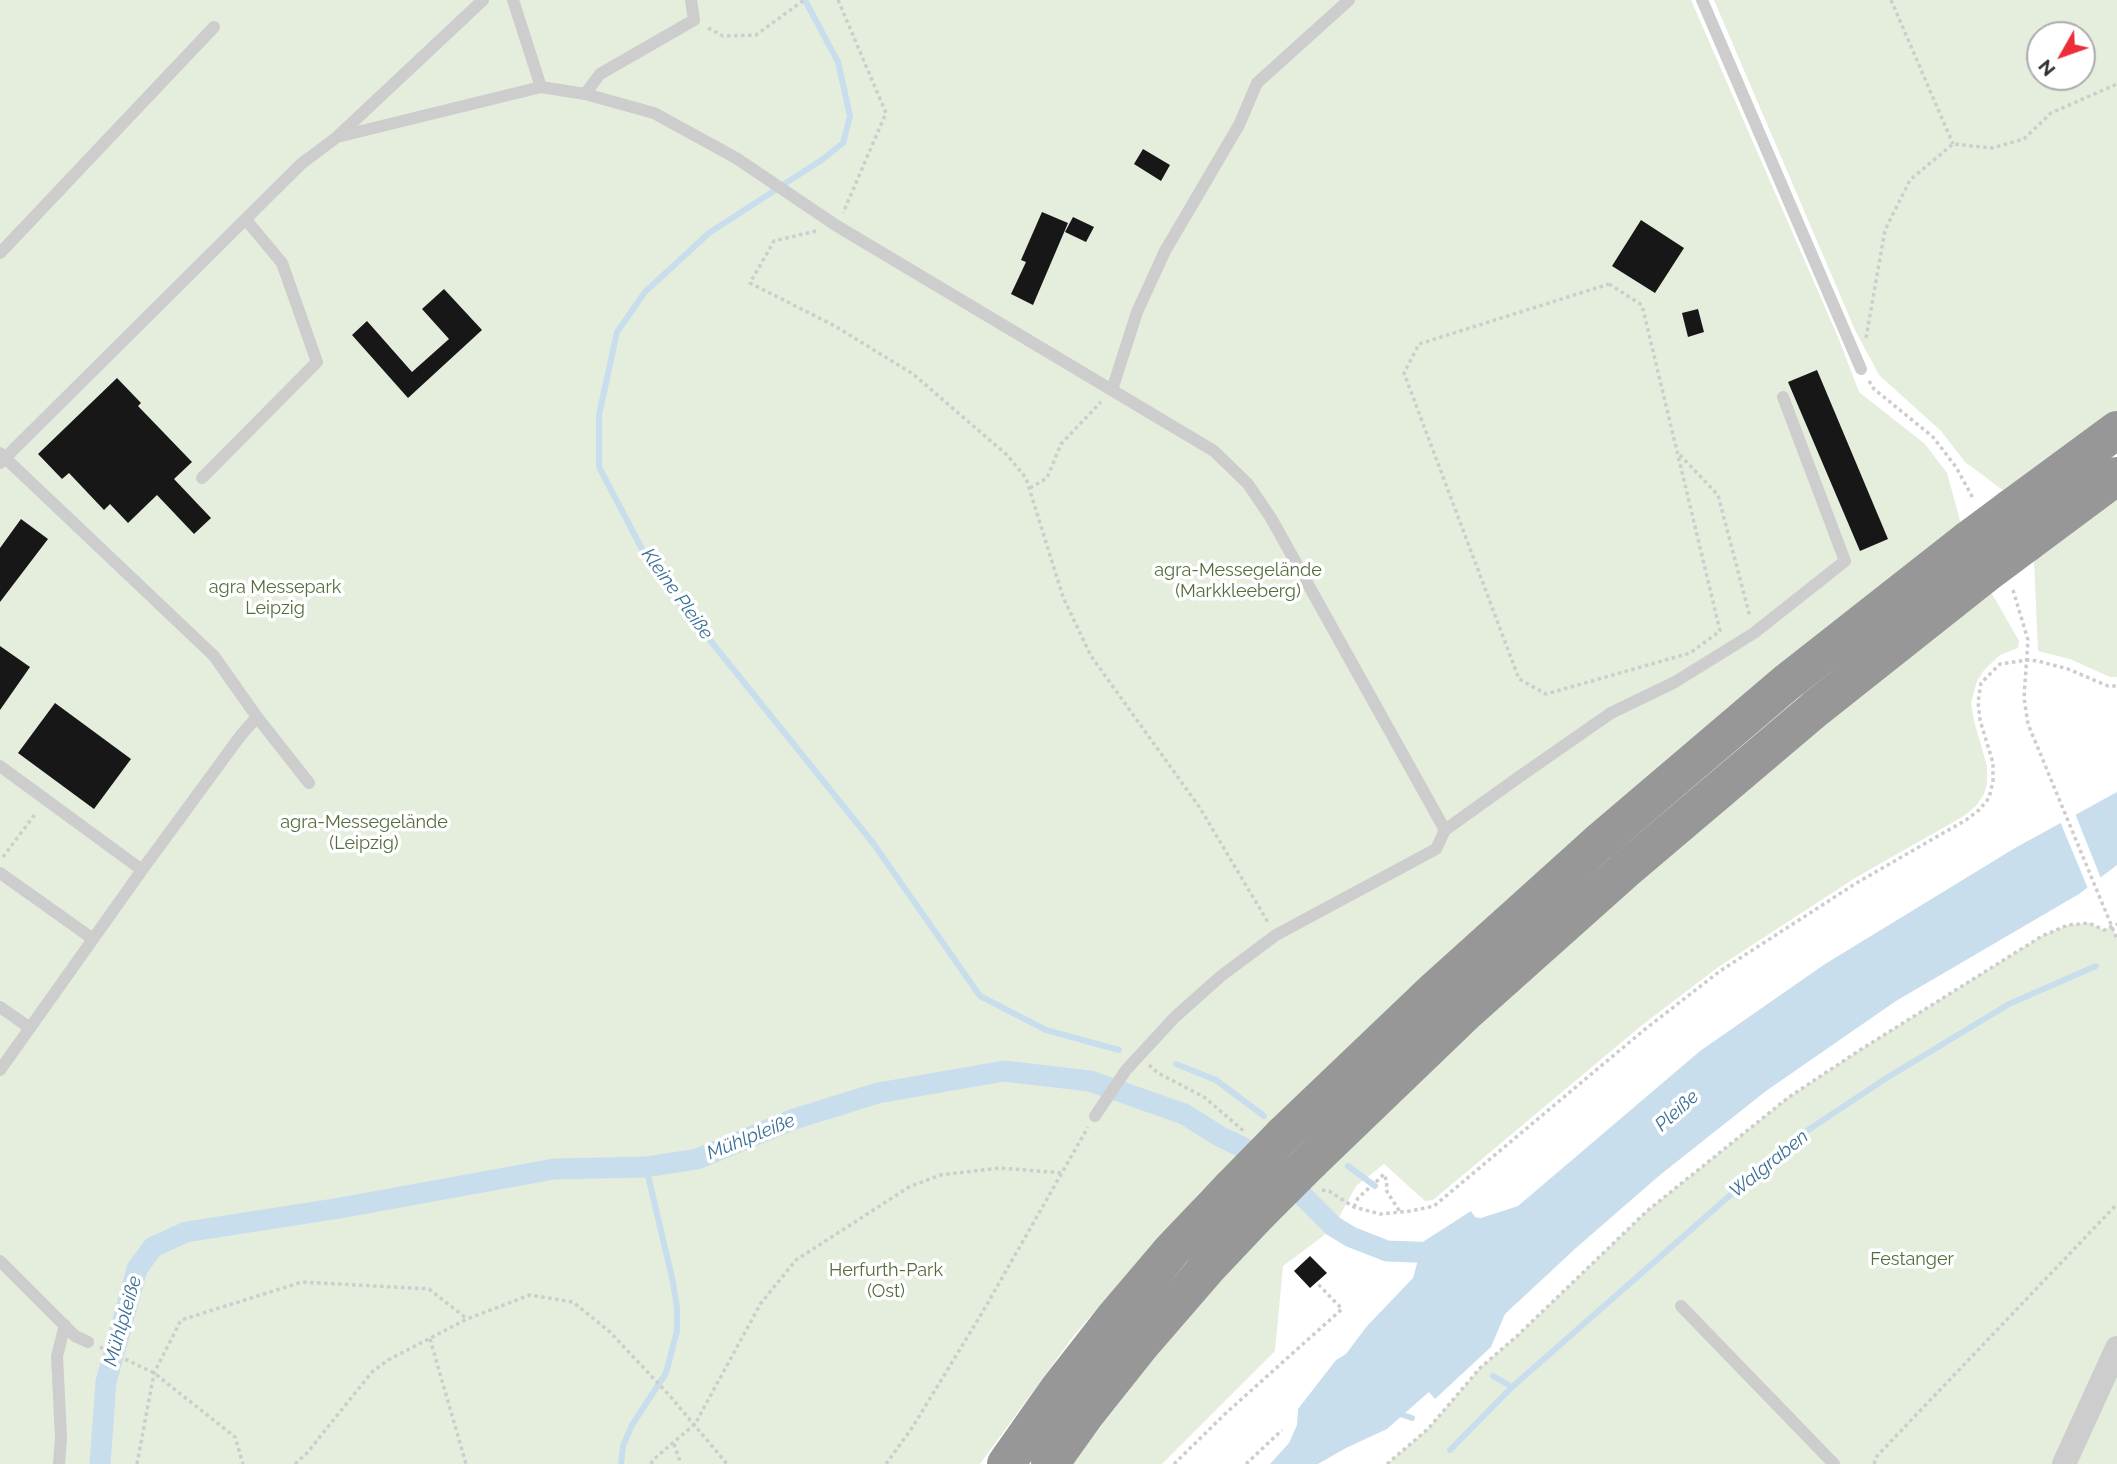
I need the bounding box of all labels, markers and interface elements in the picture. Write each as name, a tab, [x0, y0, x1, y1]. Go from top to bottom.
north arrow	[2026, 21, 2096, 91]
text: N	[2033, 56, 2060, 81]
water label: Kleine Pleiße	[636, 544, 718, 644]
park label: agra-Messegelände (Markkleeberg)	[1154, 560, 1322, 602]
park label: agra Messepark Leipzig	[209, 577, 341, 620]
park label: agra-Messegelände (Leipzig)	[280, 812, 448, 854]
water label: Pleiße	[1651, 1086, 1703, 1136]
water label: Mühlpleiße	[704, 1109, 798, 1165]
water label: Walgraben	[1725, 1125, 1813, 1203]
park label: Festanger	[1870, 1249, 1954, 1271]
park label: Herfurth-Park (Ost)	[829, 1260, 943, 1302]
water label: Mühlpleiße	[99, 1273, 147, 1369]

